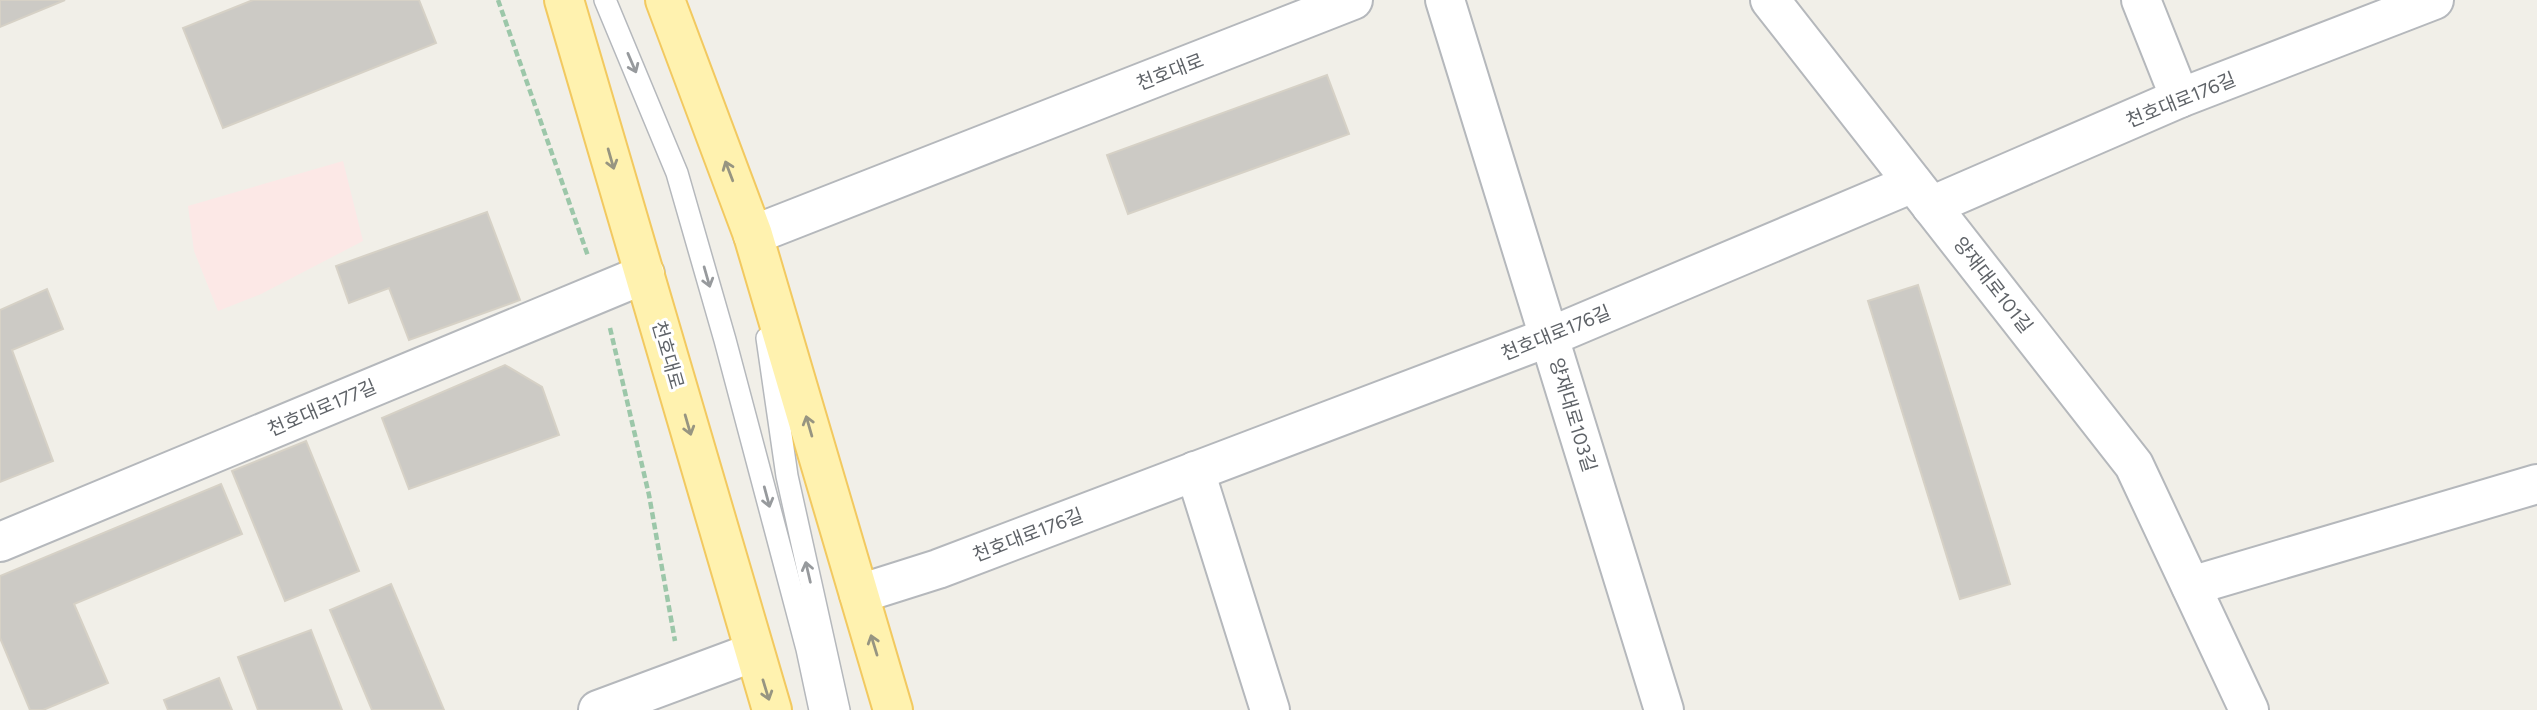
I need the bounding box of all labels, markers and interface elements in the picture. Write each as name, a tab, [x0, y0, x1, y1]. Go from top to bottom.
street label: 천호대로	[1133, 49, 1207, 95]
one-way arrow	[626, 52, 639, 73]
street label: 천호대로176길	[2123, 68, 2239, 132]
one-way arrow	[606, 148, 619, 170]
one-way arrow	[722, 161, 734, 182]
street label: 양재대로101길	[1948, 232, 2038, 338]
one-way arrow	[702, 266, 715, 288]
street label: 천호대로176길	[1498, 301, 1614, 365]
street label: 천호대로	[647, 318, 689, 392]
street label: 양재대로103길	[1545, 355, 1601, 475]
street label: 천호대로177길	[264, 375, 380, 441]
one-way arrow	[683, 414, 696, 436]
one-way arrow	[802, 416, 815, 438]
one-way arrow	[761, 486, 774, 508]
street label: 천호대로176길	[970, 503, 1086, 567]
one-way arrow	[801, 561, 814, 584]
one-way arrow	[866, 634, 879, 656]
one-way arrow	[760, 679, 773, 701]

